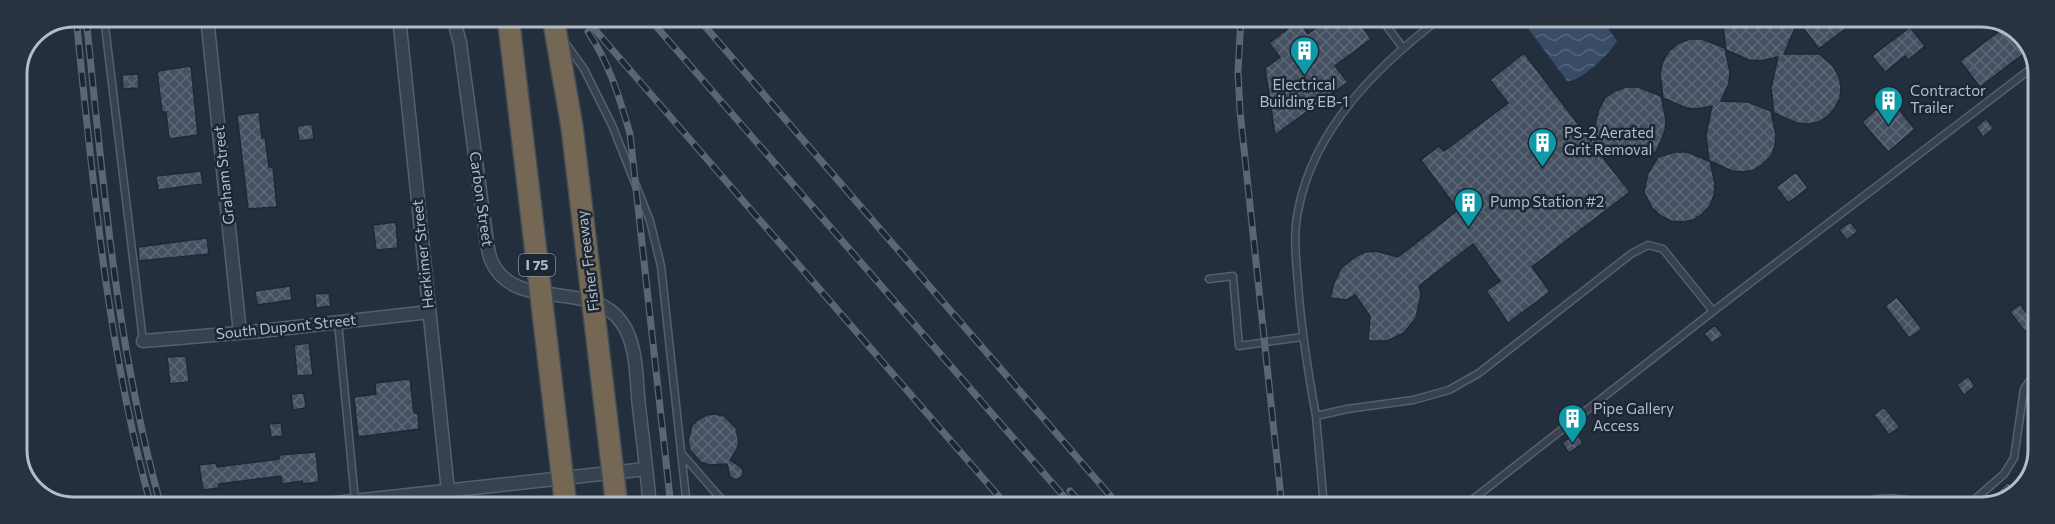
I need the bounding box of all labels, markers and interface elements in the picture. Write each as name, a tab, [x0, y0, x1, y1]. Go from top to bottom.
building icon: Electrical Building EB-1	[1288, 34, 1320, 76]
place label: Electrical Building EB-1	[1259, 75, 1349, 110]
place label: Contractor Trailer	[1910, 81, 1986, 116]
building icon: Contractor Trailer	[1873, 84, 1905, 126]
place label: PS-2 Aerated Grit Removal	[1564, 123, 1654, 158]
street label: Graham Street	[209, 125, 237, 226]
building icon: PS-2 Aerated Grit Removal	[1527, 126, 1559, 168]
street label: Carbon Street	[466, 150, 498, 248]
building icon: Pump Station #2	[1453, 186, 1485, 228]
place label: Pump Station #2	[1490, 192, 1604, 210]
street label: Herkimer Street	[407, 199, 437, 309]
street label: Fisher Freeway	[572, 209, 602, 313]
road number: I 75	[519, 254, 555, 276]
street label: South Dupont Street	[215, 310, 357, 342]
place label: Pipe Gallery Access	[1593, 399, 1674, 434]
building icon: Pipe Gallery Access	[1556, 402, 1588, 444]

